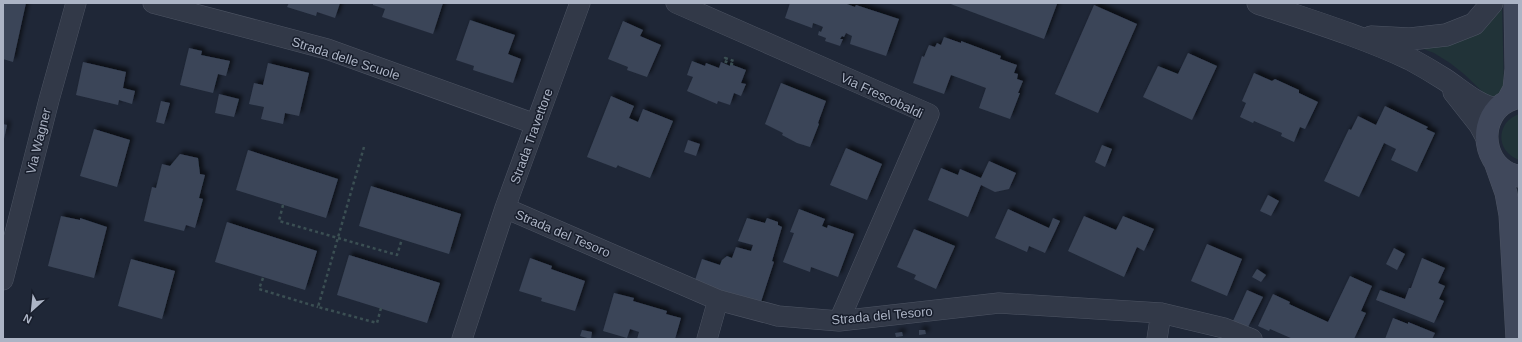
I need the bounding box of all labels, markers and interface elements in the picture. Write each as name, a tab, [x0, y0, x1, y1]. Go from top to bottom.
street label: Strada delle Scuole	[290, 34, 402, 83]
street label: Via Frescobaldi	[838, 70, 926, 121]
street label: Strada Travettore	[507, 86, 556, 186]
street label: Via Wagner	[23, 106, 54, 176]
street label: Strada del Tesoro	[513, 207, 613, 260]
north arrow	[12, 290, 52, 330]
street label: Strada del Tesoro	[831, 304, 933, 327]
text: N	[21, 312, 34, 326]

